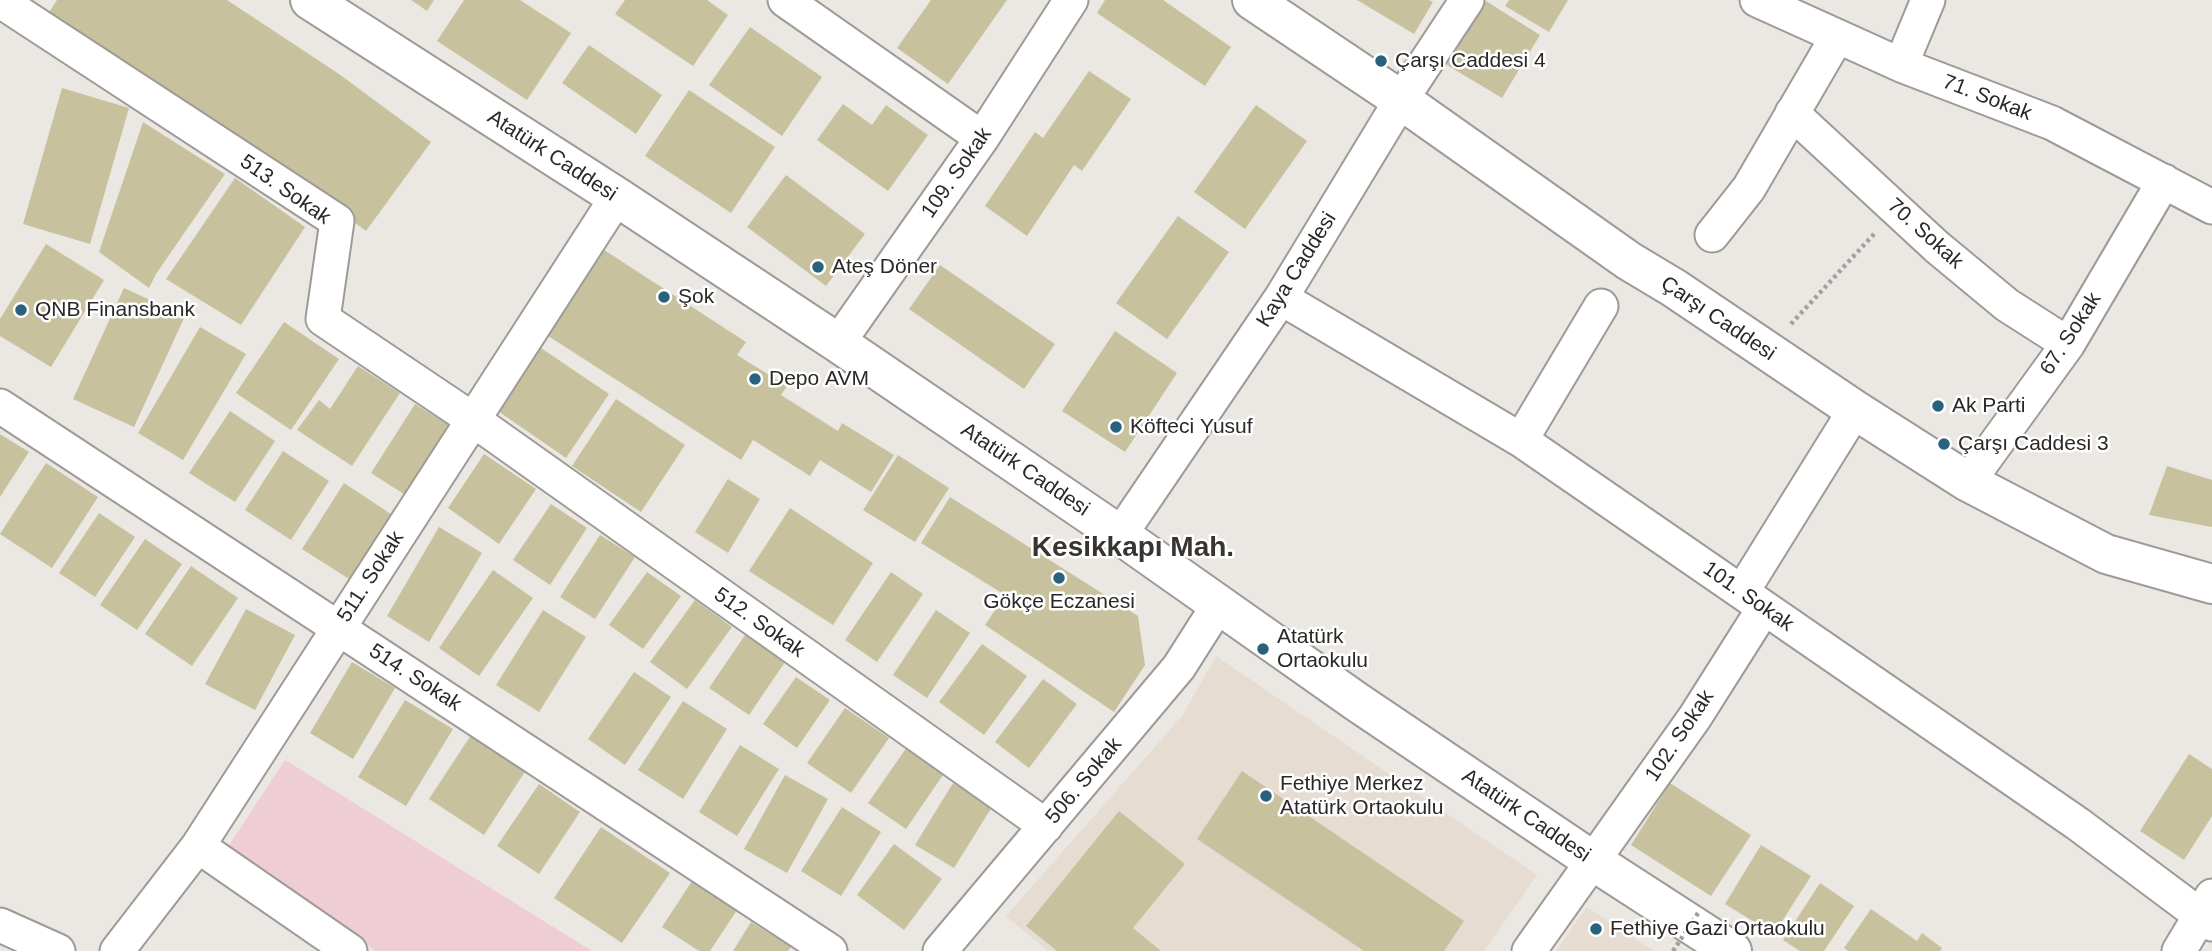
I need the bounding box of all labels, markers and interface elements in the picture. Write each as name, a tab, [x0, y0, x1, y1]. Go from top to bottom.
place label: Çarşı Caddesi 4	[1395, 48, 1546, 74]
marker: Çarşı Caddesi 4	[1373, 53, 1389, 69]
street label: 71. Sokak	[1939, 70, 2035, 126]
street label: Atatürk Caddesi	[482, 105, 622, 207]
street label: 109. Sokak	[917, 123, 997, 223]
street label: 513. Sokak	[235, 150, 335, 230]
street label: 70. Sokak	[1882, 193, 1968, 275]
street label: Kaya Caddesi	[1252, 208, 1342, 332]
place label: Ateş Döner	[832, 254, 937, 280]
marker: Ateş Döner	[810, 259, 826, 275]
street label: Çarşı Caddesi	[1656, 271, 1780, 367]
place label: Şok	[678, 284, 714, 310]
street label: 67. Sokak	[2035, 288, 2107, 380]
marker: Şok	[656, 289, 672, 305]
place label: QNB Finansbank	[35, 297, 195, 323]
marker: QNB Finansbank	[13, 302, 29, 318]
place label: Depo AVM	[769, 366, 869, 392]
marker: Depo AVM	[747, 371, 763, 387]
place label: Ak Parti	[1952, 393, 2026, 419]
marker: Ak Parti	[1930, 398, 1946, 414]
place label: Köfteci Yusuf	[1130, 414, 1253, 440]
street label: Atatürk Caddesi	[956, 418, 1094, 522]
marker: Köfteci Yusuf	[1108, 419, 1124, 435]
place label: Çarşı Caddesi 3	[1958, 431, 2109, 457]
marker: Çarşı Caddesi 3	[1936, 436, 1952, 452]
street label: 511. Sokak	[332, 527, 410, 627]
district label: Kesikkapı Mah.	[1032, 531, 1234, 565]
street label: 101. Sokak	[1698, 557, 1798, 637]
marker: Gökçe Eczanesi	[1051, 570, 1067, 586]
street label: 512. Sokak	[709, 583, 809, 663]
place label: Gökçe Eczanesi	[983, 589, 1135, 615]
place label: Atatürk Ortaokulu	[1277, 624, 1368, 674]
street label: 514. Sokak	[364, 639, 466, 717]
marker: Atatürk Ortaokulu	[1255, 641, 1271, 657]
street label: 102. Sokak	[1640, 685, 1720, 787]
street label: 506. Sokak	[1041, 733, 1127, 829]
street label: Atatürk Caddesi	[1457, 764, 1595, 868]
place label: Fethiye Merkez Atatürk Ortaokulu	[1280, 771, 1443, 821]
marker: Fethiye Merkez Atatürk Ortaokulu	[1258, 788, 1274, 804]
place label: Fethiye Gazi Ortaokulu	[1610, 916, 1825, 942]
marker: Fethiye Gazi Ortaokulu	[1588, 921, 1604, 937]

